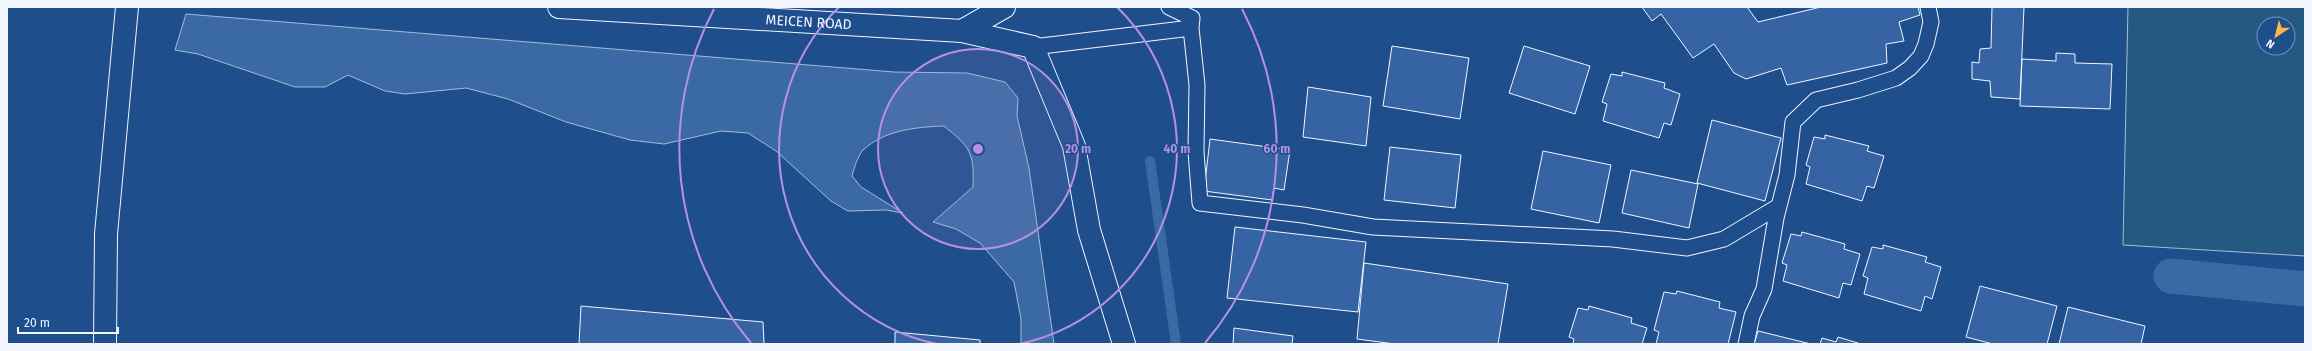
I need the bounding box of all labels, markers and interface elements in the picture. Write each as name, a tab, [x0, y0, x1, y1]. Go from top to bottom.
street label: MEICEN ROAD	[765, 11, 852, 33]
north arrow	[2256, 16, 2296, 56]
text: N	[2264, 36, 2277, 51]
centre of rings	[971, 142, 985, 156]
text: 20 m	[1065, 142, 1091, 156]
text: 40 m	[1164, 142, 1190, 156]
text: 60 m	[1264, 142, 1290, 156]
scale bar	[18, 309, 118, 335]
text: 20 m	[24, 316, 50, 330]

